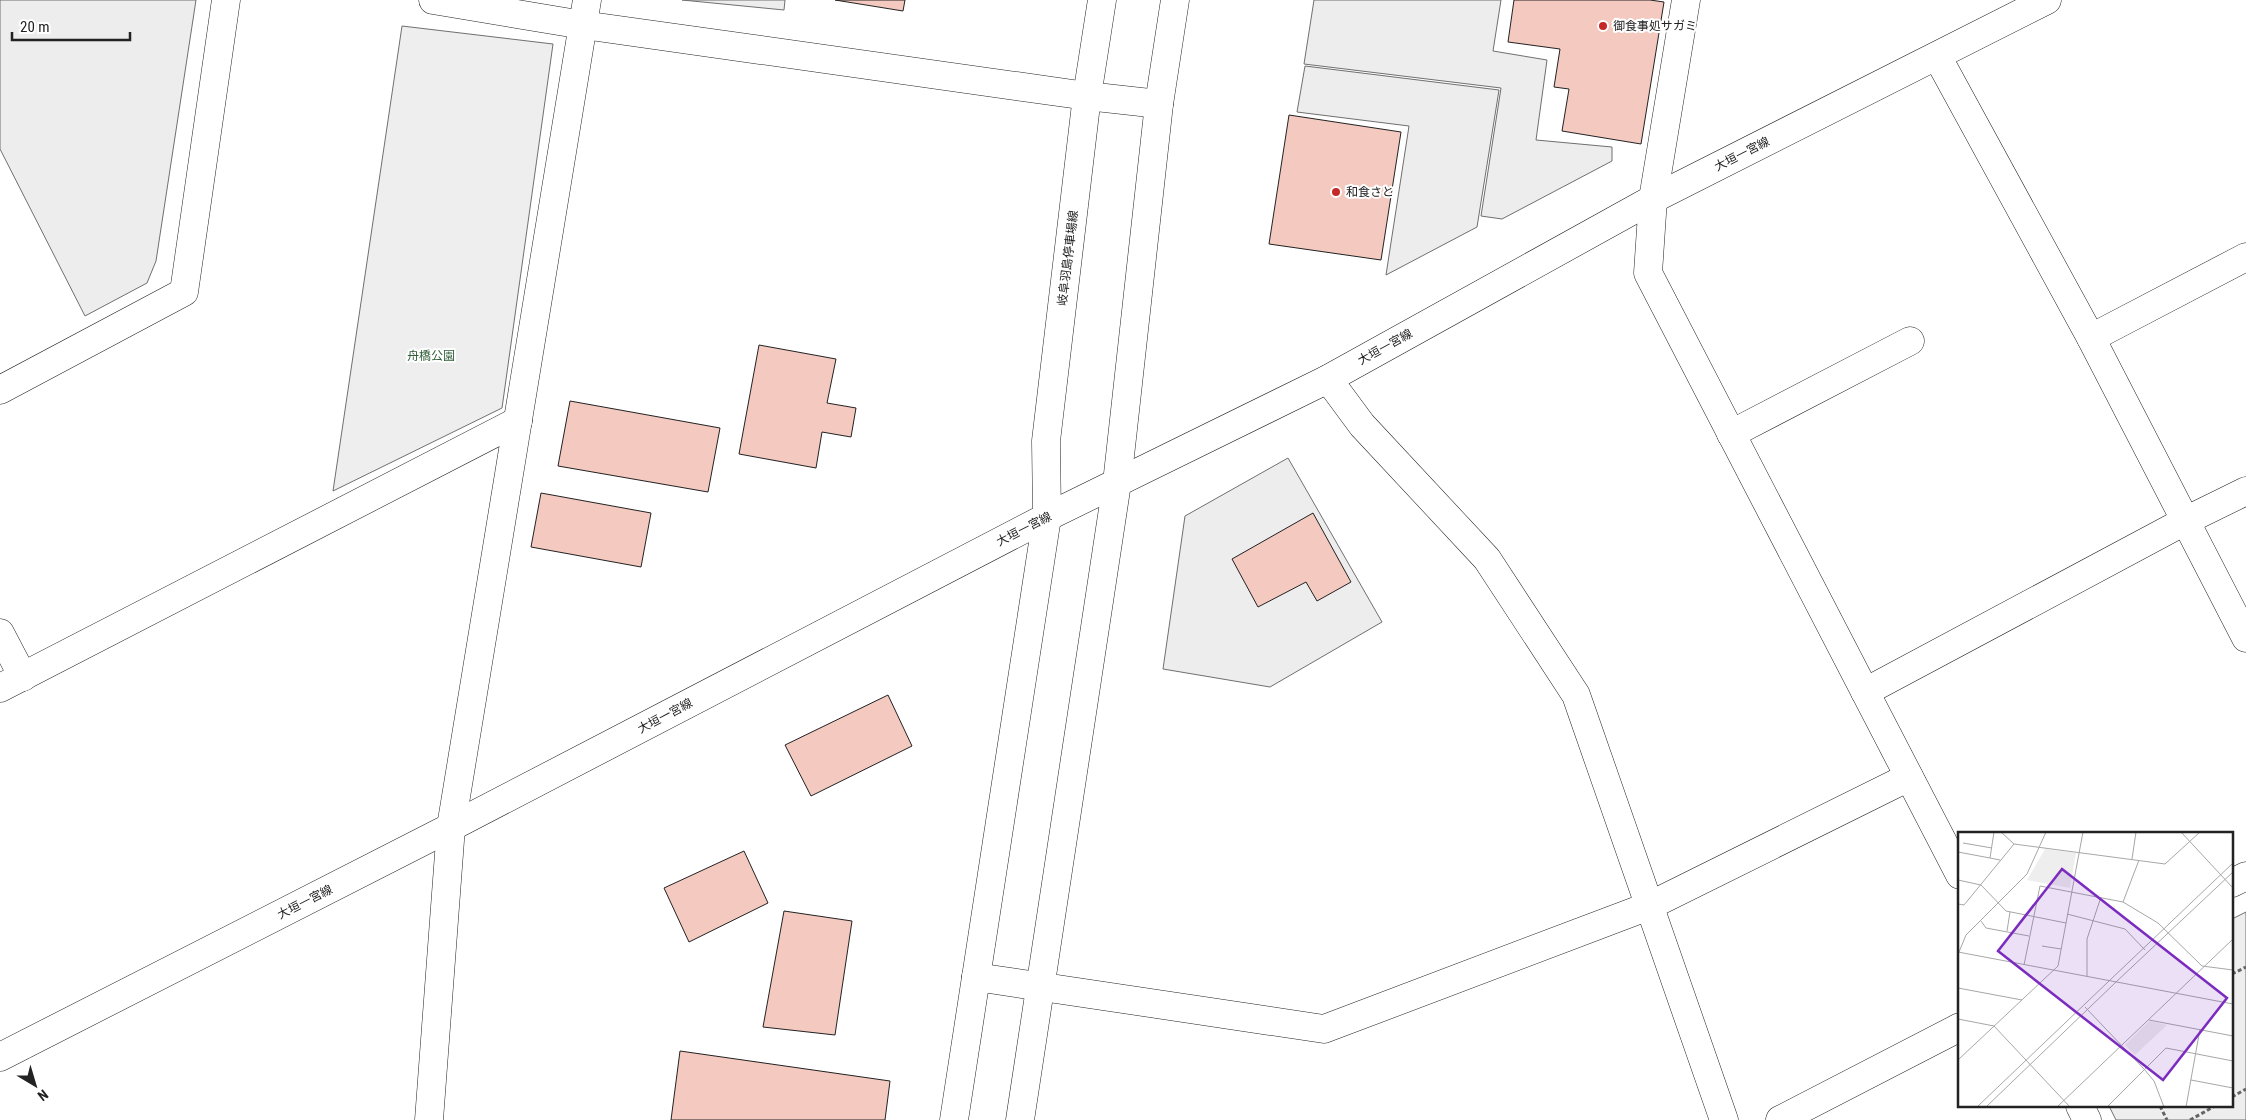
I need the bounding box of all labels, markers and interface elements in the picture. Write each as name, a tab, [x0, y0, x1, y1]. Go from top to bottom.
scale bar	[12, 10, 130, 42]
text: 20 m	[20, 18, 50, 36]
place label: 御食事処サガミ	[1613, 19, 1697, 33]
marker: 御食事処サガミ	[1597, 20, 1609, 32]
street label: 大垣一宮線	[1712, 134, 1772, 174]
place label: 和食さと	[1346, 185, 1394, 199]
marker: 和食さと	[1330, 186, 1342, 198]
street label: 岐阜羽島停車場線	[1055, 209, 1081, 307]
street label: 大垣一宮線	[1355, 326, 1415, 368]
park label: 舟橋公園	[407, 349, 455, 363]
street label: 大垣一宮線	[994, 509, 1054, 549]
street label: 大垣一宮線	[635, 696, 695, 736]
inset map	[1958, 832, 2234, 1108]
street label: 大垣一宮線	[275, 882, 335, 922]
north arrow	[10, 1060, 60, 1110]
text: N	[35, 1086, 51, 1104]

